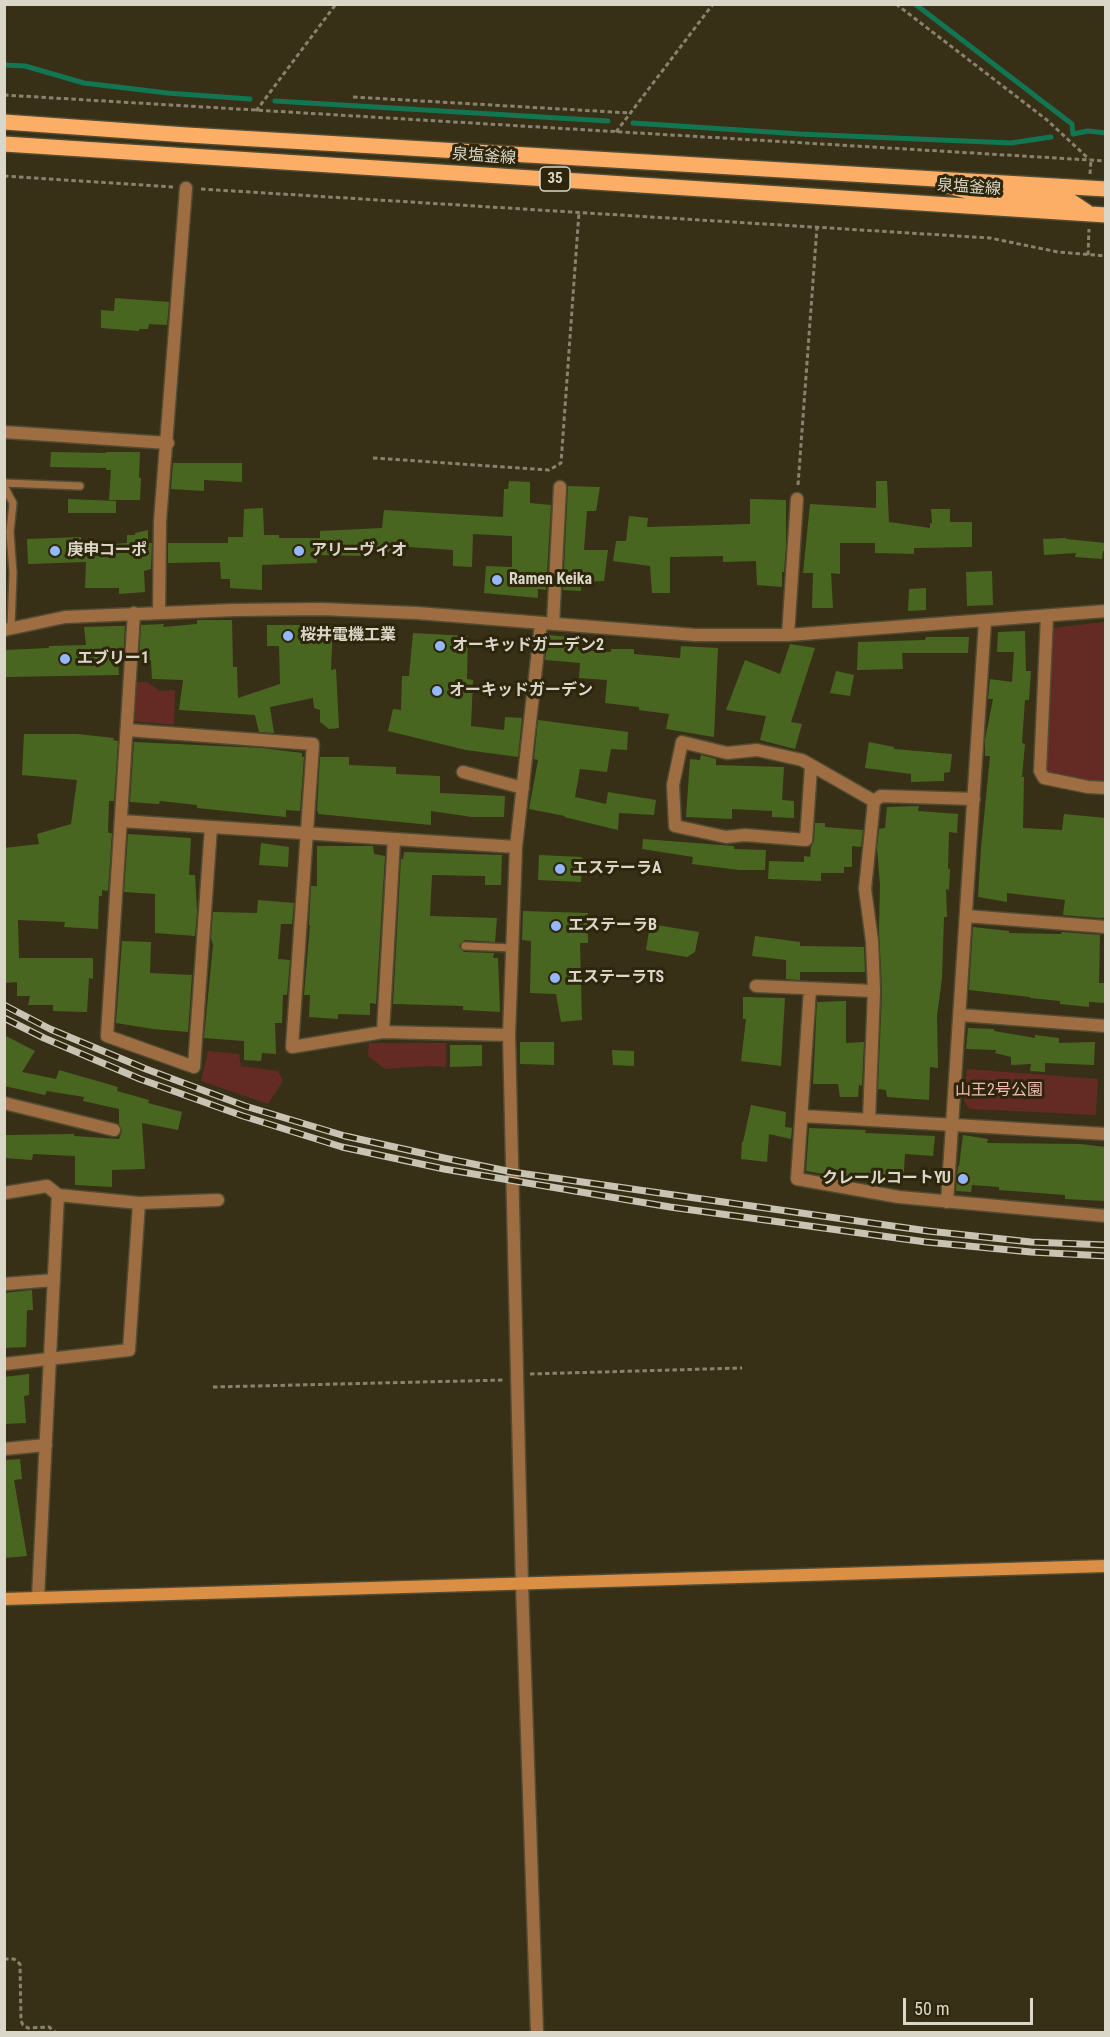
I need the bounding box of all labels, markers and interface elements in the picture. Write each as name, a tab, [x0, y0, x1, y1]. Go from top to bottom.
street label: 泉塩釜線	[451, 145, 517, 169]
road number: 35	[540, 167, 570, 191]
street label: 泉塩釜線	[936, 176, 1002, 200]
place label: 庚申コーポ	[67, 541, 147, 561]
place label: アリーヴィオ	[311, 541, 407, 561]
marker: 庚申コーポ	[48, 544, 62, 558]
marker: アリーヴィオ	[292, 544, 306, 558]
place label: Ramen Keika	[509, 570, 592, 590]
marker: Ramen Keika	[490, 573, 504, 587]
place label: 桜井電機工業	[300, 626, 396, 646]
marker: 桜井電機工業	[281, 629, 295, 643]
place label: オーキッドガーデン2	[452, 636, 604, 656]
marker: オーキッドガーデン2	[433, 639, 447, 653]
place label: エブリー1	[77, 649, 149, 669]
marker: エブリー1	[58, 652, 72, 666]
place label: オーキッドガーデン	[449, 681, 593, 701]
marker: オーキッドガーデン	[430, 684, 444, 698]
place label: エステーラA	[572, 859, 662, 879]
marker: エステーラA	[553, 862, 567, 876]
place label: エステーラB	[568, 916, 657, 936]
marker: エステーラB	[549, 919, 563, 933]
place label: エステーラTS	[567, 968, 664, 988]
marker: エステーラTS	[548, 971, 562, 985]
park label: 山王2号公園	[955, 1081, 1043, 1101]
place label: クレールコートYU	[822, 1169, 951, 1189]
marker: クレールコートYU	[956, 1172, 970, 1186]
scale bar	[906, 1986, 1036, 2024]
text: 50 m	[914, 1998, 949, 2019]

